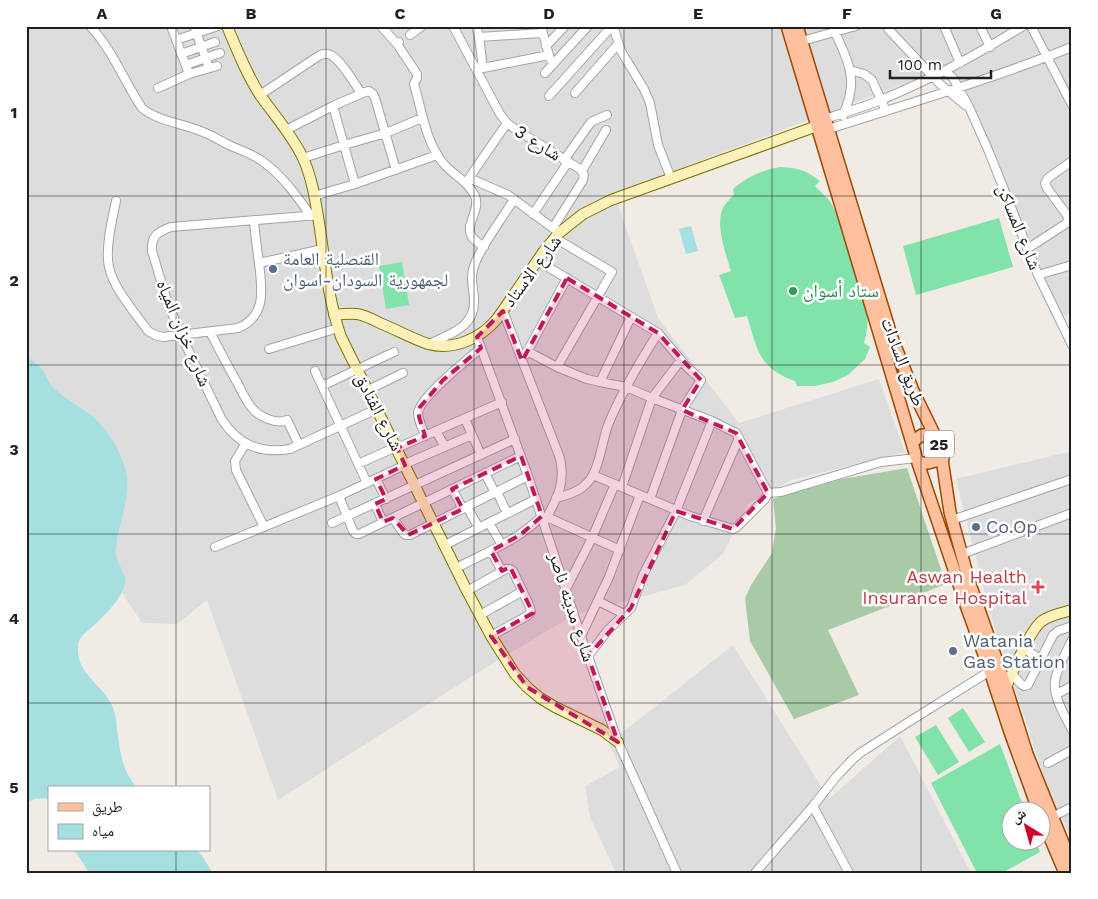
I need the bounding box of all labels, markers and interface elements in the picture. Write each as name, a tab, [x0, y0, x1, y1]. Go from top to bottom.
text: A	[97, 4, 108, 23]
text: B	[246, 4, 257, 23]
text: C	[395, 4, 406, 23]
text: D	[543, 4, 555, 23]
text: E	[693, 4, 703, 23]
text: F	[842, 4, 852, 23]
text: G	[990, 4, 1002, 23]
scale bar	[890, 48, 992, 80]
text: 100 m	[898, 56, 942, 74]
text: 1	[11, 103, 17, 122]
street label: شارع 3	[511, 120, 565, 166]
street label: شارع المساكن	[992, 181, 1046, 273]
street label: شارع الاستاد	[498, 231, 566, 311]
place label: القنصلية العامة لجمهورية السودان-اسوان	[283, 248, 448, 291]
marker: القنصلية العامة لجمهورية السودان-اسوان	[267, 263, 279, 275]
text: 2	[9, 271, 19, 290]
street label: شارع خزان المياه	[152, 276, 216, 390]
place label: ستاد أسوان	[803, 280, 879, 302]
marker: ستاد أسوان	[787, 285, 799, 297]
street label: طريق السادات	[876, 315, 930, 409]
street label: شارع الفنادق	[350, 369, 408, 455]
road number: 25	[924, 430, 954, 458]
text: 3	[9, 440, 19, 459]
place label: Co.Op	[986, 516, 1038, 537]
marker: Co.Op	[970, 521, 982, 533]
street label: شارع مدينه ناصر	[544, 549, 600, 664]
place label: Aswan Health Insurance Hospital	[862, 566, 1027, 608]
marker: Aswan Health Insurance Hospital	[1031, 580, 1045, 594]
text: 4	[9, 609, 19, 628]
place label: Watania Gas Station	[963, 630, 1065, 672]
marker: Watania Gas Station	[947, 645, 959, 657]
text: 5	[9, 778, 19, 797]
legend	[48, 786, 210, 852]
text: طريق	[92, 798, 123, 817]
north arrow	[1000, 802, 1050, 852]
text: ش	[1007, 805, 1030, 827]
text: مياه	[92, 822, 114, 840]

